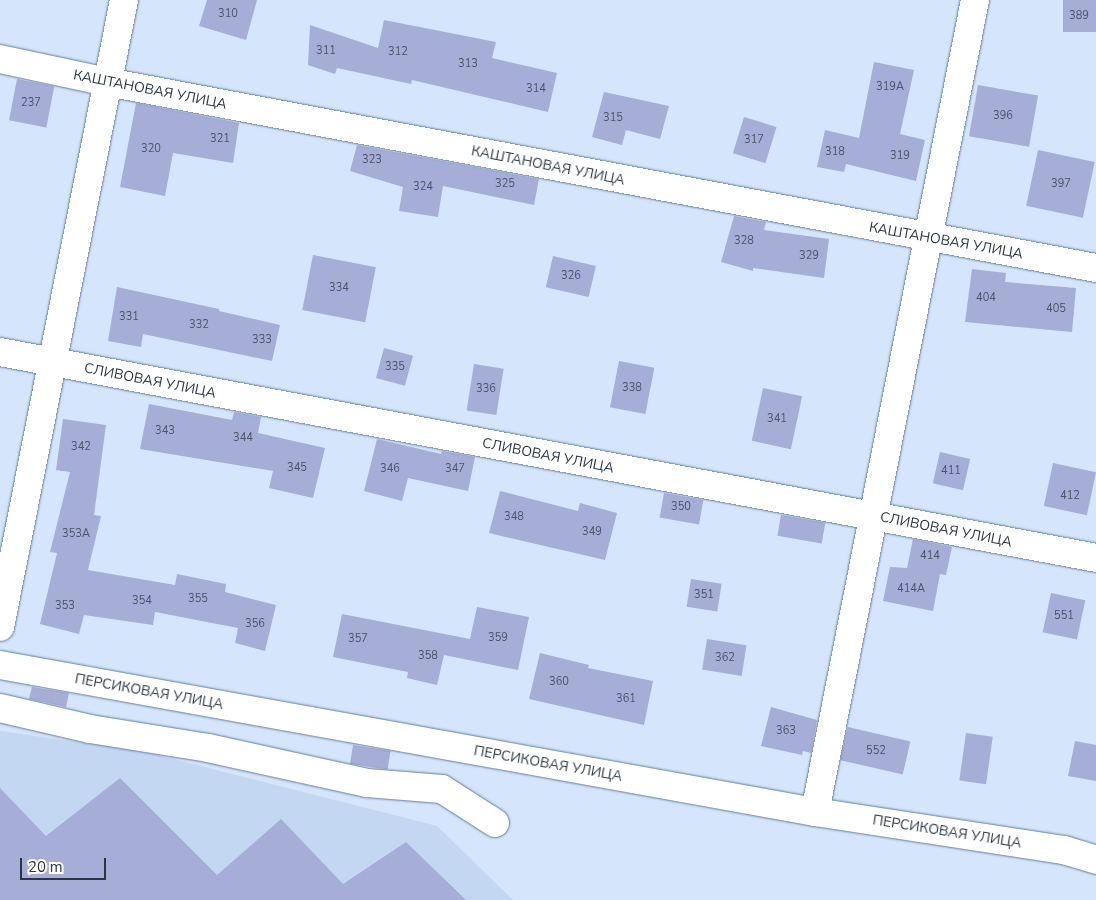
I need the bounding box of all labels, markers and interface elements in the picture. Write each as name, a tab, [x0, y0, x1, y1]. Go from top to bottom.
house number: 310	[218, 7, 238, 21]
house number: 389	[1069, 9, 1089, 23]
house number: 311	[316, 44, 336, 58]
house number: 312	[388, 45, 408, 59]
house number: 313	[458, 57, 478, 71]
street label: КАШТАНОВАЯ УЛИЦА	[72, 67, 228, 113]
house number: 319А	[876, 80, 904, 94]
house number: 314	[526, 82, 546, 96]
house number: 237	[21, 96, 41, 110]
house number: 396	[993, 109, 1013, 123]
house number: 315	[603, 111, 623, 125]
house number: 321	[210, 132, 230, 146]
house number: 317	[744, 133, 764, 147]
house number: 320	[141, 142, 161, 156]
street label: КАШТАНОВАЯ УЛИЦА	[470, 143, 626, 189]
house number: 318	[825, 145, 845, 159]
house number: 319	[890, 149, 910, 163]
house number: 323	[362, 153, 382, 167]
house number: 325	[495, 177, 515, 191]
house number: 397	[1051, 177, 1071, 191]
house number: 324	[413, 180, 433, 194]
street label: КАШТАНОВАЯ УЛИЦА	[868, 219, 1024, 263]
house number: 328	[734, 234, 754, 248]
house number: 329	[799, 249, 819, 263]
house number: 326	[561, 269, 581, 283]
house number: 334	[329, 281, 349, 295]
house number: 404	[976, 291, 996, 305]
house number: 405	[1046, 302, 1066, 316]
house number: 331	[119, 310, 139, 324]
house number: 332	[189, 318, 209, 332]
house number: 333	[252, 333, 272, 347]
street label: СЛИВОВАЯ УЛИЦА	[83, 360, 217, 402]
house number: 335	[385, 360, 405, 374]
house number: 338	[622, 381, 642, 395]
house number: 336	[476, 382, 496, 396]
house number: 341	[767, 412, 787, 426]
house number: 343	[155, 424, 175, 438]
house number: 344	[233, 431, 253, 445]
street label: СЛИВОВАЯ УЛИЦА	[481, 435, 615, 477]
house number: 342	[71, 440, 91, 454]
house number: 345	[287, 461, 307, 475]
house number: 346	[380, 462, 400, 476]
house number: 347	[445, 462, 465, 476]
house number: 411	[941, 464, 961, 478]
house number: 412	[1060, 489, 1080, 503]
house number: 350	[671, 500, 691, 514]
street label: СЛИВОВАЯ УЛИЦА	[879, 509, 1013, 551]
house number: 348	[504, 510, 524, 524]
house number: 349	[582, 525, 602, 539]
house number: 353А	[62, 527, 90, 541]
house number: 414	[920, 549, 940, 563]
house number: 414А	[897, 582, 925, 596]
house number: 351	[694, 588, 714, 602]
house number: 355	[188, 592, 208, 606]
house number: 354	[132, 594, 152, 608]
house number: 353	[55, 599, 75, 613]
house number: 551	[1054, 609, 1074, 623]
house number: 356	[245, 617, 265, 631]
house number: 359	[488, 631, 508, 645]
house number: 357	[348, 632, 368, 646]
house number: 358	[418, 649, 438, 663]
house number: 362	[715, 651, 735, 665]
street label: ПЕРСИКОВАЯ УЛИЦА	[73, 671, 225, 713]
house number: 360	[549, 675, 569, 689]
house number: 361	[616, 692, 636, 706]
house number: 363	[776, 724, 796, 738]
street label: ПЕРСИКОВАЯ УЛИЦА	[472, 743, 624, 785]
house number: 552	[866, 744, 886, 758]
street label: ПЕРСИКОВАЯ УЛИЦА	[871, 812, 1023, 852]
scale bar	[22, 848, 109, 880]
text: 20 m	[28, 857, 63, 877]

